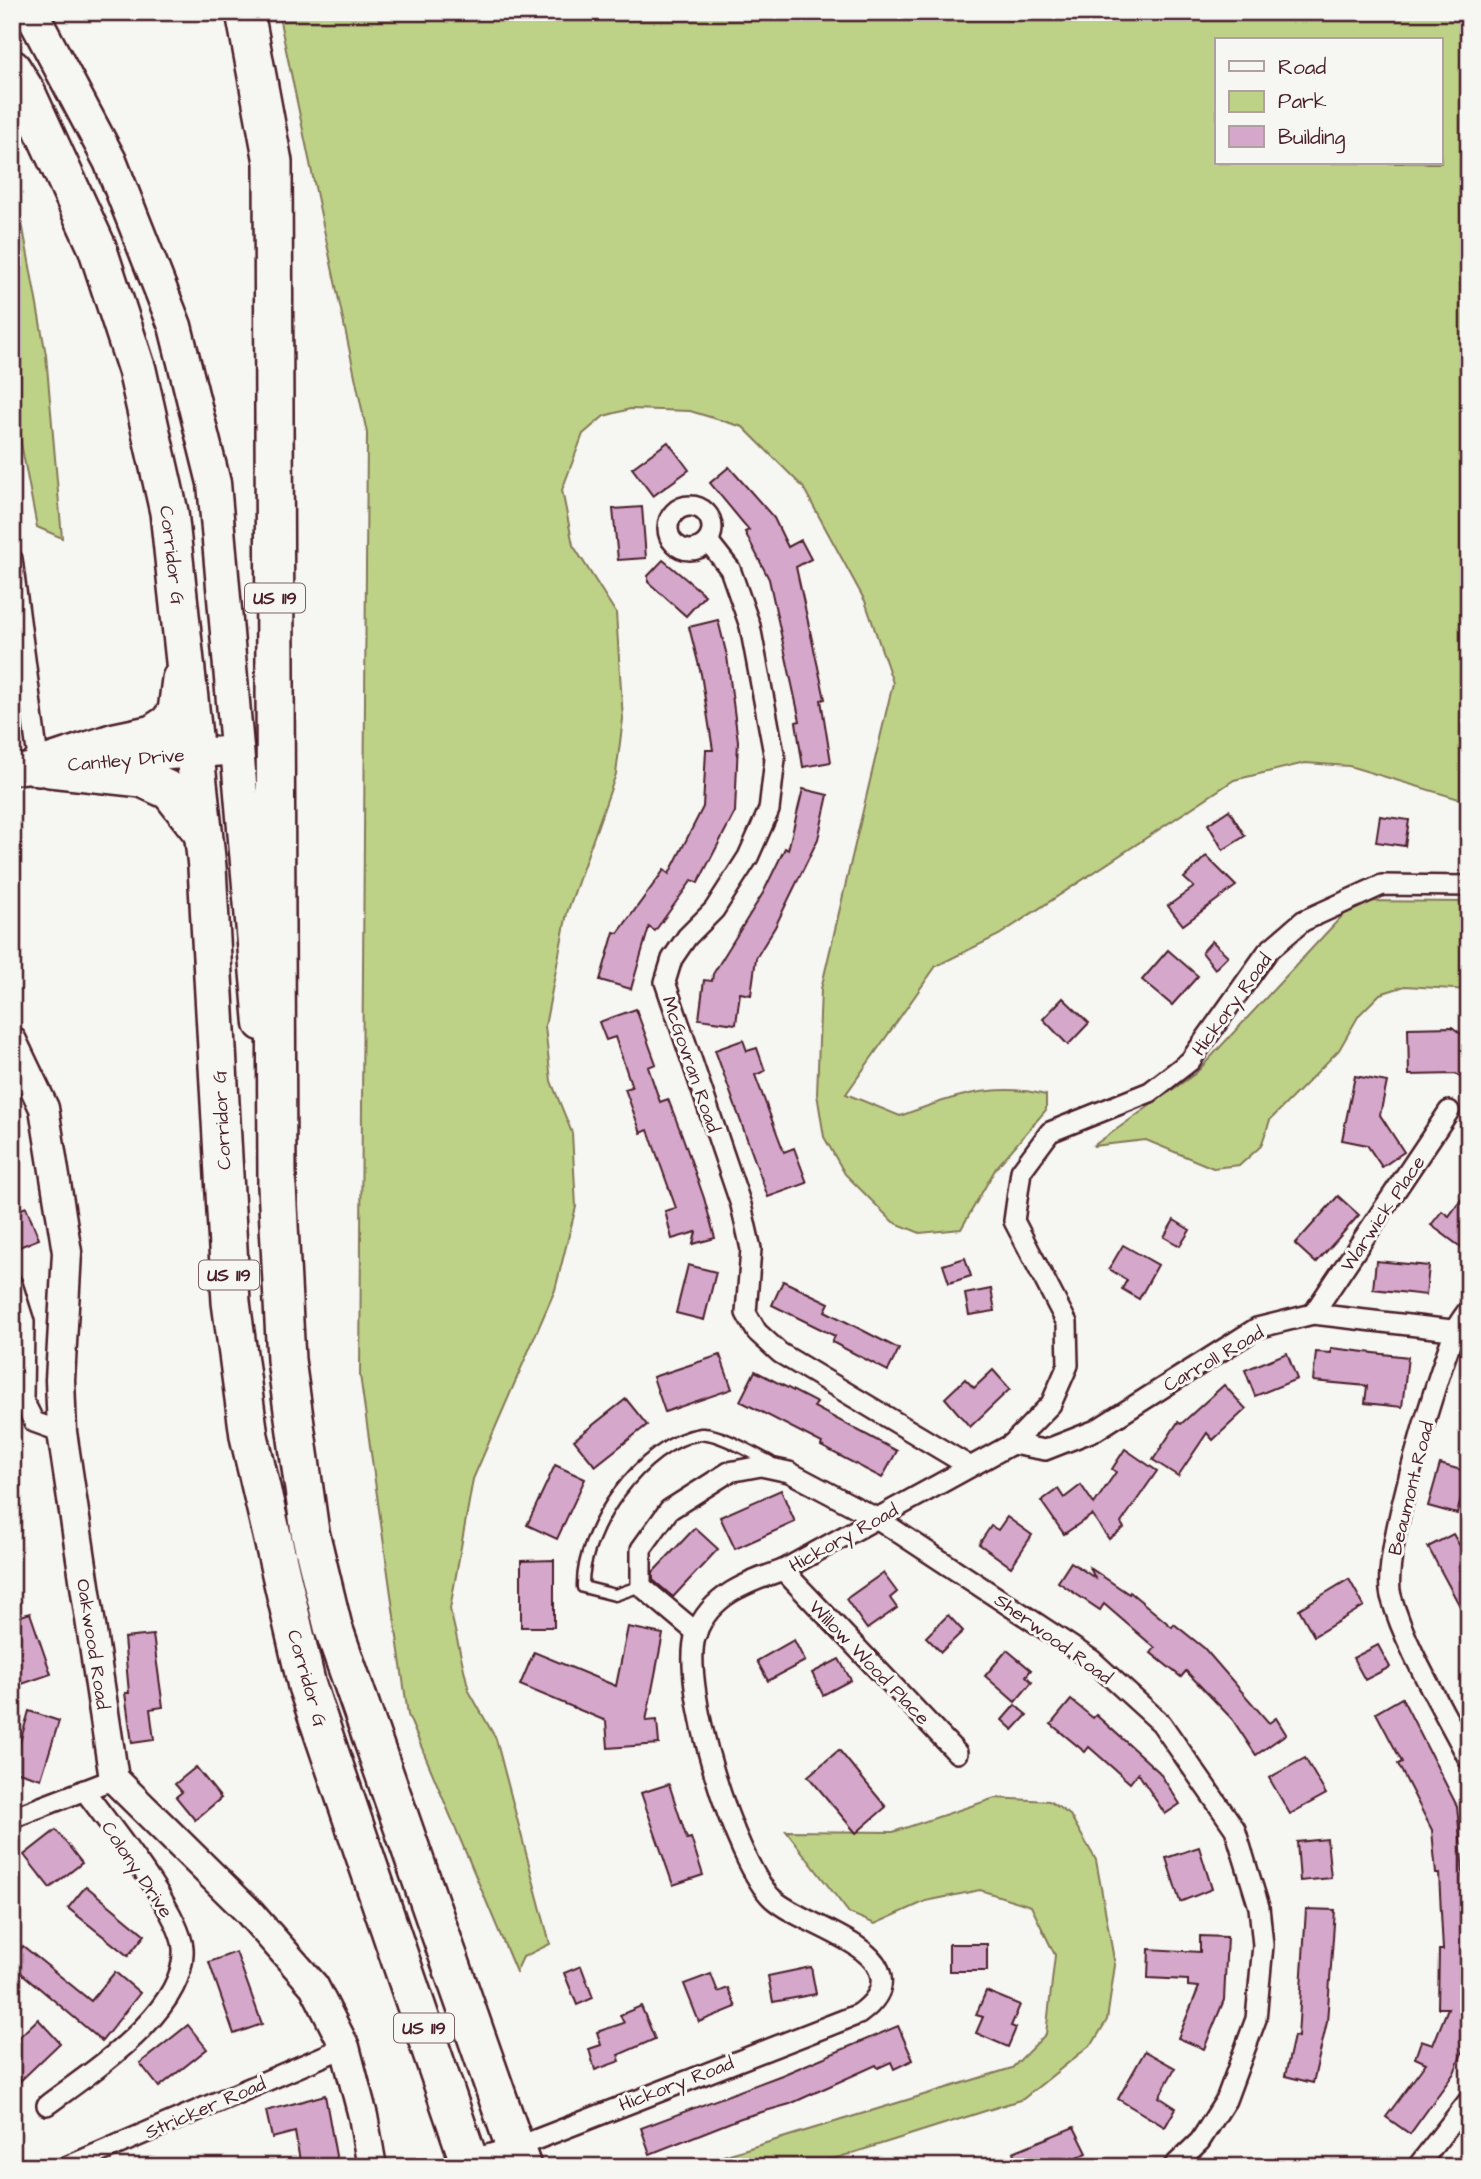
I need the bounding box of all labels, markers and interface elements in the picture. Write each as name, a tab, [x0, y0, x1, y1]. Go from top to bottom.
legend	[1215, 38, 1442, 164]
text: Road	[1278, 53, 1326, 82]
text: Park	[1278, 87, 1327, 116]
text: Building	[1278, 123, 1346, 154]
street label: Corridor G	[152, 504, 191, 606]
road number: US 119	[245, 584, 305, 612]
street label: Cantley Drive	[66, 742, 186, 780]
street label: Hickory Road	[1186, 948, 1280, 1062]
street label: McGovran Road	[655, 993, 727, 1136]
street label: Corridor G	[206, 1069, 239, 1170]
street label: Warwick Place	[1334, 1150, 1432, 1277]
road number: US 119	[199, 1260, 259, 1290]
street label: Carroll Road	[1159, 1319, 1269, 1399]
street label: Beaumont Road	[1382, 1418, 1441, 1558]
street label: Hickory Road	[784, 1497, 904, 1580]
street label: Oakwood Road	[69, 1577, 116, 1712]
street label: Sherwood Road	[989, 1587, 1118, 1691]
street label: Willow Wood Place	[802, 1595, 936, 1731]
street label: Corridor G	[280, 1627, 333, 1730]
street label: Colony Drive	[94, 1816, 179, 1924]
road number: US 119	[394, 2014, 454, 2042]
street label: Hickory Road	[615, 2050, 738, 2120]
street label: Stricker Road	[141, 2071, 270, 2146]

